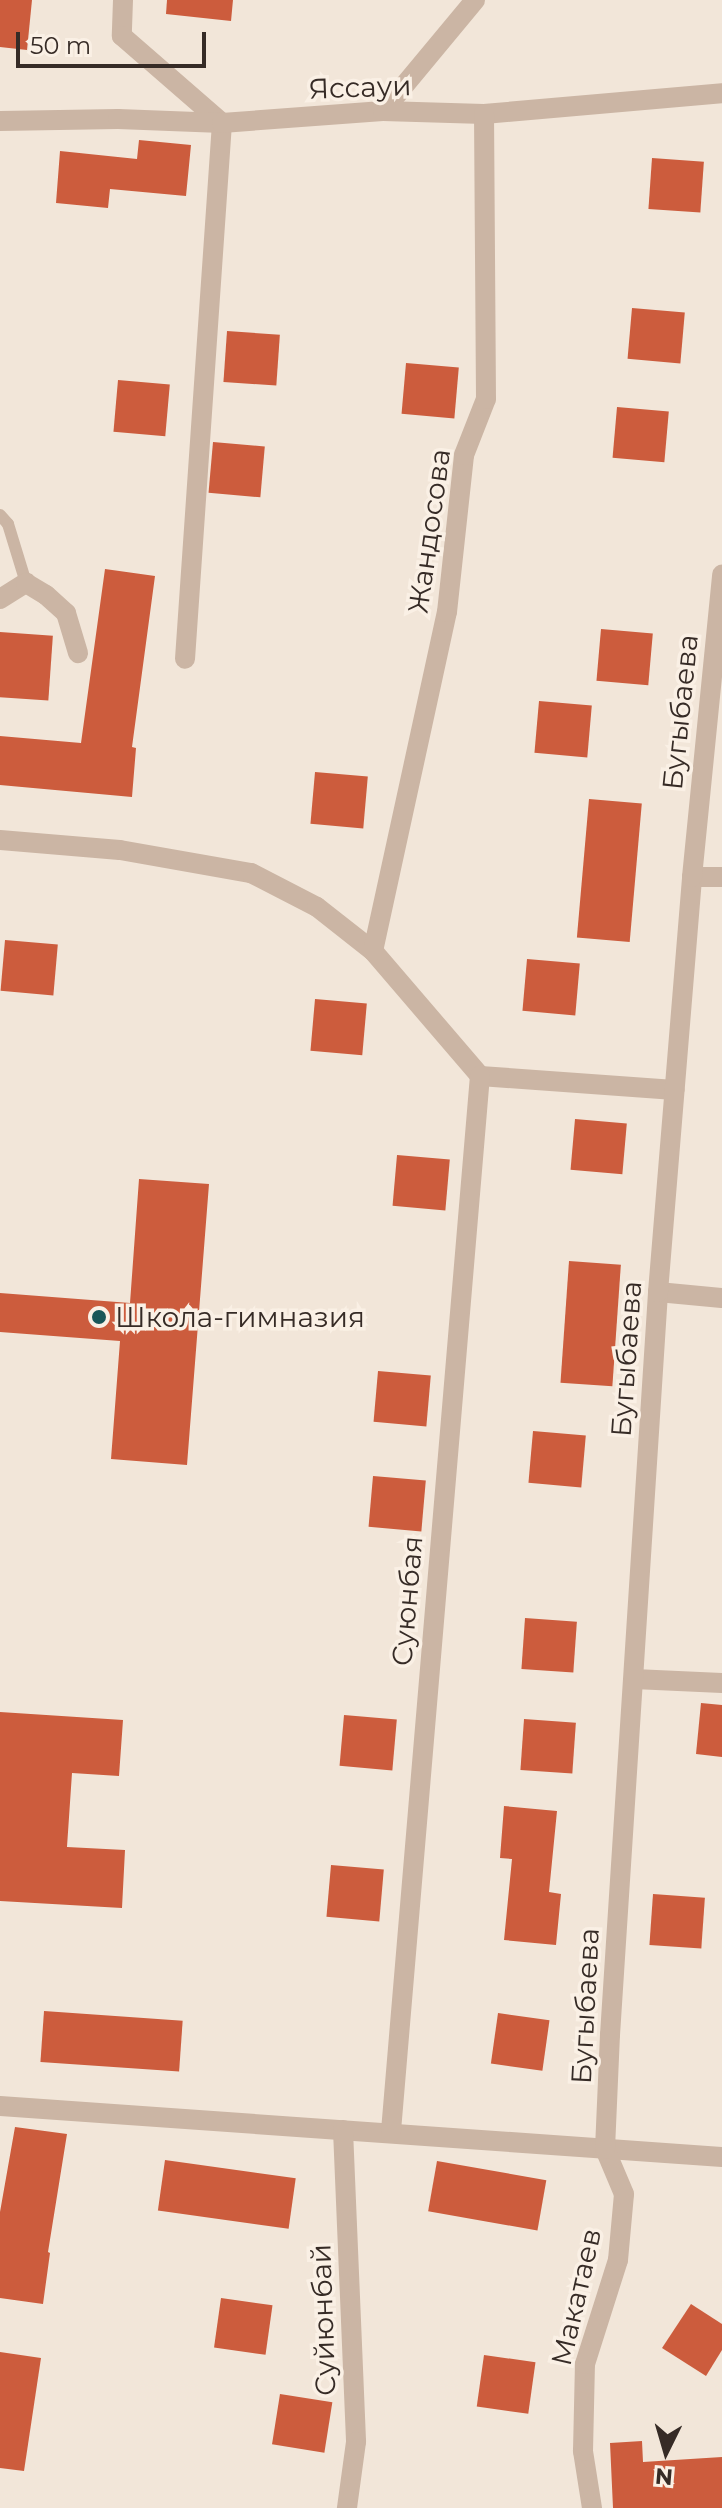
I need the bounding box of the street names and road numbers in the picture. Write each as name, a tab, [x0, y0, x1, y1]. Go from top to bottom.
street label: Яссауи	[308, 68, 412, 106]
street label: Жандосова	[401, 447, 457, 615]
street label: Бугыбаева	[655, 633, 705, 791]
street label: Бугыбаева	[604, 1280, 648, 1438]
street label: Суюнбая	[385, 1535, 429, 1667]
street label: Бугыбаева	[564, 1927, 606, 2085]
street label: Макатаев	[544, 2225, 608, 2369]
street label: Суйюнбай	[304, 2243, 342, 2397]

